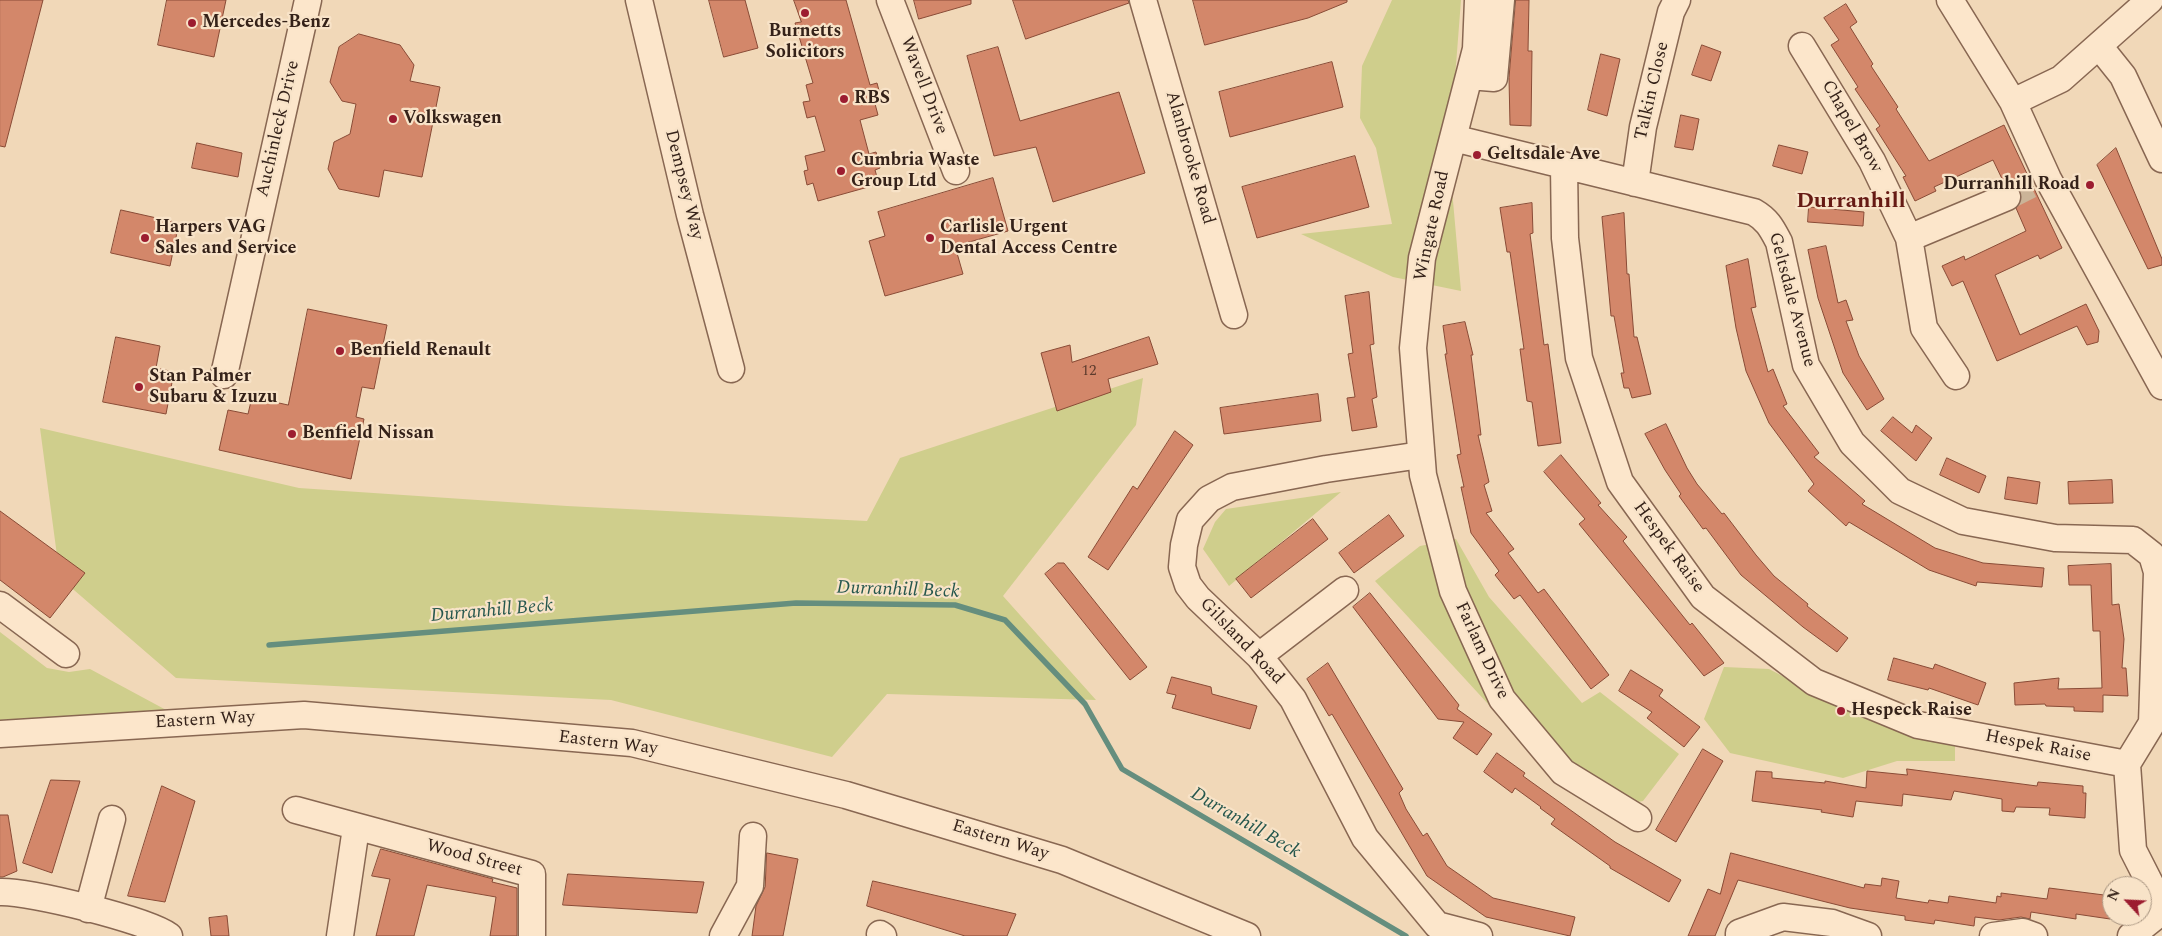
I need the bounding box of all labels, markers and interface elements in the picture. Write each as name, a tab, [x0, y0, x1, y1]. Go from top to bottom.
marker: Burnetts Solicitors	[799, 7, 811, 19]
place label: Mercedes-Benz	[202, 12, 330, 34]
marker: Mercedes-Benz	[186, 17, 198, 29]
place label: Burnetts Solicitors	[765, 21, 845, 64]
street label: Wavell Drive	[895, 34, 951, 138]
street label: Talkin Close	[1631, 40, 1675, 142]
street label: Auchinleck Drive	[253, 59, 305, 199]
street label: Chapel Brow	[1816, 77, 1886, 177]
place label: RBS	[854, 88, 890, 110]
street label: Alanbrooke Road	[1160, 89, 1218, 227]
marker: RBS	[838, 93, 850, 105]
place label: Volkswagen	[403, 108, 502, 130]
marker: Volkswagen	[387, 113, 399, 125]
street label: Dempsey Way	[659, 128, 707, 242]
place label: Geltsdale Ave	[1487, 144, 1600, 166]
marker: Geltsdale Ave	[1471, 149, 1483, 161]
place label: Cumbria Waste Group Ltd	[851, 150, 979, 192]
marker: Cumbria Waste Group Ltd	[835, 165, 847, 177]
street label: Wingate Road	[1411, 169, 1455, 283]
place label: Durranhill Road	[1943, 174, 2080, 196]
marker: Durranhill Road	[2084, 179, 2096, 191]
district label: Durranhill	[1796, 190, 1906, 216]
place label: Harpers VAG Sales and Service	[155, 217, 297, 260]
place label: Carlisle Urgent Dental Access Centre	[940, 217, 1117, 260]
street label: Geltsdale Avenue	[1763, 230, 1819, 370]
marker: Harpers VAG Sales and Service	[139, 232, 151, 244]
marker: Carlisle Urgent Dental Access Centre	[924, 232, 936, 244]
place label: Benfield Renault	[350, 340, 491, 362]
marker: Benfield Renault	[334, 345, 346, 357]
house number: 12	[1082, 363, 1096, 381]
place label: Stan Palmer Subaru & Izuzu	[149, 366, 277, 408]
marker: Stan Palmer Subaru & Izuzu	[133, 381, 145, 393]
place label: Benfield Nissan	[302, 423, 434, 445]
marker: Benfield Nissan	[286, 428, 298, 440]
street label: Hespek Raise	[1628, 498, 1708, 598]
water label: Durranhill Beck	[836, 577, 960, 605]
street label: Gilsland Road	[1194, 594, 1288, 690]
water label: Durranhill Beck	[430, 595, 554, 629]
street label: Farlam Drive	[1449, 599, 1513, 703]
place label: Hespeck Raise	[1851, 700, 1972, 722]
marker: Hespeck Raise	[1835, 705, 1847, 717]
street label: Eastern Way	[155, 708, 255, 734]
street label: Hespek Raise	[1983, 726, 2093, 768]
street label: Eastern Way	[557, 727, 659, 761]
water label: Durranhill Beck	[1186, 783, 1304, 865]
street label: Eastern Way	[949, 816, 1051, 866]
street label: Wood Street	[424, 836, 524, 882]
north arrow	[2102, 876, 2152, 926]
text: N	[2102, 885, 2126, 904]

